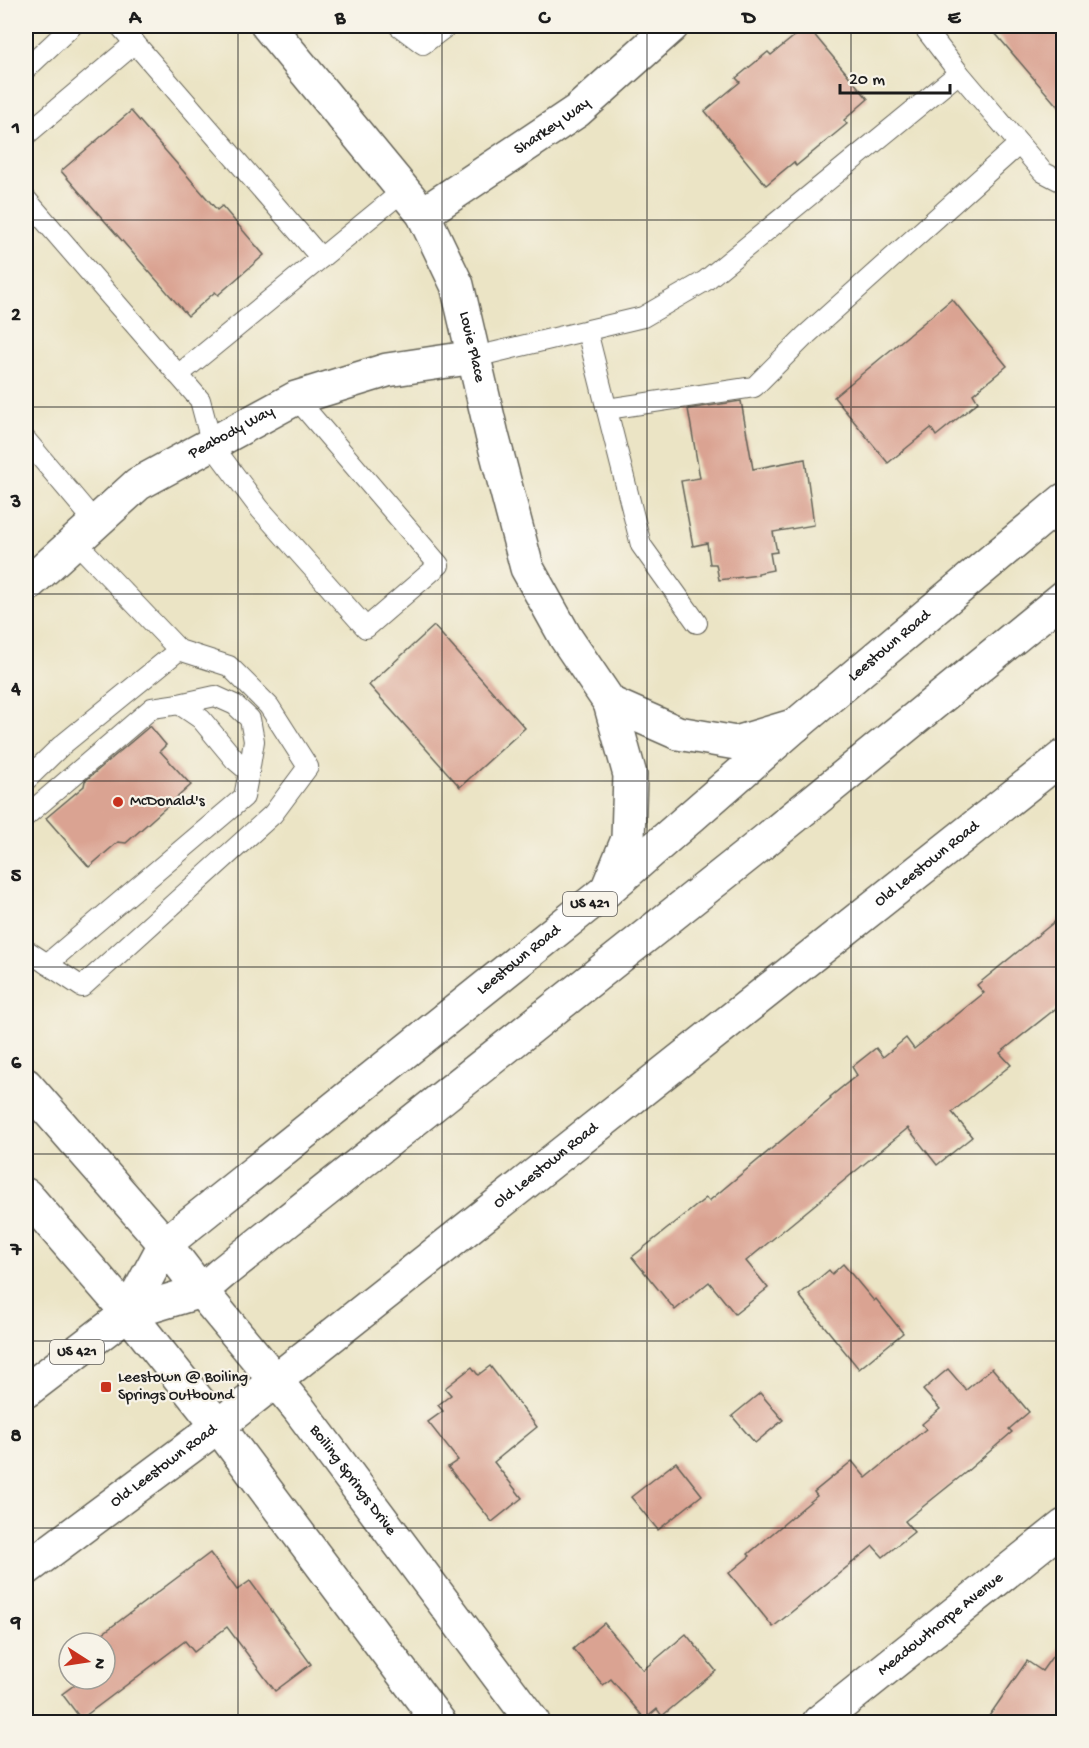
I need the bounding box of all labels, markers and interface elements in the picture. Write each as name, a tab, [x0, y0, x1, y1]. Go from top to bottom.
text: A	[128, 8, 143, 31]
text: B	[334, 8, 346, 31]
text: C	[538, 8, 552, 31]
text: D	[740, 8, 756, 31]
text: E	[948, 8, 962, 31]
scale bar	[840, 57, 950, 95]
text: 20 m	[849, 70, 885, 91]
street label: Sharkey Way	[511, 94, 594, 160]
text: 1	[11, 118, 20, 141]
text: 2	[11, 305, 21, 328]
street label: Louie Place	[454, 310, 489, 385]
street label: Peabody Way	[185, 402, 278, 464]
text: 3	[10, 492, 21, 515]
street label: Leestown Road	[845, 605, 936, 686]
text: 4	[10, 679, 21, 702]
place label: McDonald's	[130, 793, 206, 812]
marker: McDonald's	[111, 795, 125, 809]
street label: Old Leestown Road	[871, 816, 985, 912]
text: 5	[11, 866, 22, 889]
road number: US 421	[563, 892, 617, 916]
street label: Leestown Road	[473, 920, 566, 1000]
text: 6	[11, 1053, 22, 1076]
street label: Old Leestown Road	[490, 1118, 604, 1213]
text: 7	[10, 1240, 23, 1263]
road number: US 421	[50, 1340, 104, 1364]
place label: Leestown @ Boiling Springs Outbound	[118, 1369, 248, 1406]
marker: Leestown @ Boiling Springs Outbound	[99, 1380, 113, 1394]
street label: Old Leestown Road	[107, 1419, 222, 1512]
street label: Boiling Springs Drive	[304, 1421, 400, 1540]
text: 8	[11, 1426, 22, 1449]
street label: Meadowthorpe Avenue	[874, 1568, 1008, 1681]
text: 9	[10, 1613, 21, 1636]
north arrow	[57, 1631, 117, 1691]
text: N	[88, 1656, 109, 1671]

